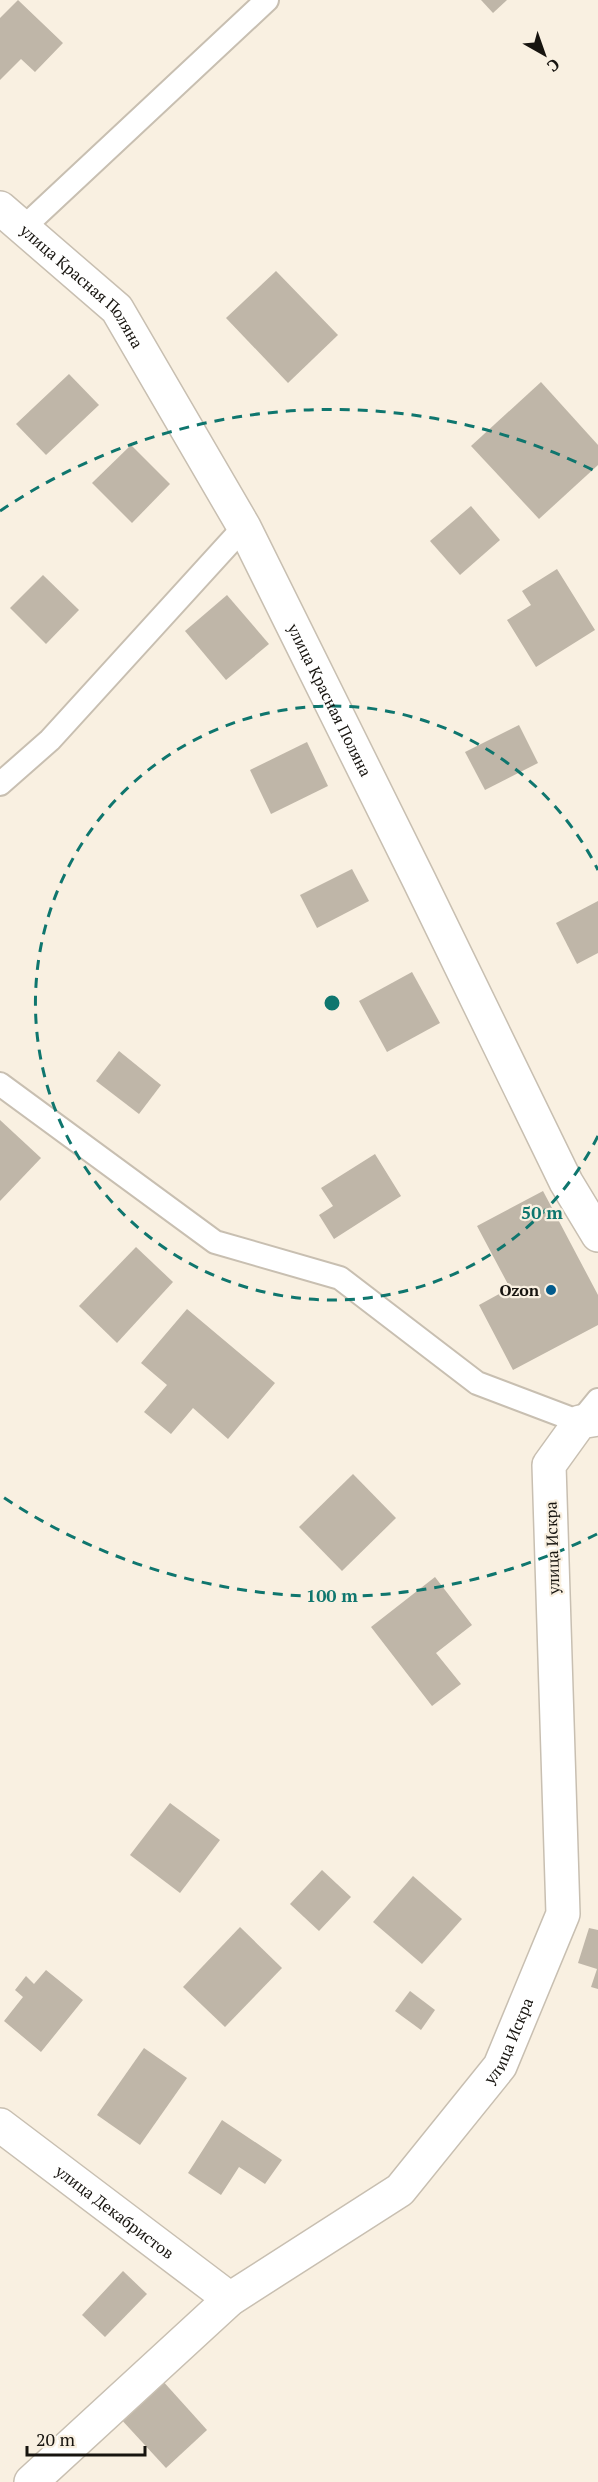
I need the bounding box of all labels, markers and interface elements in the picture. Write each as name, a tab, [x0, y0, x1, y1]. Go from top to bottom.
north arrow	[514, 24, 574, 84]
text: С	[543, 54, 565, 77]
street label: улица Красная Поляна	[15, 219, 148, 352]
street label: улица Красная Поляна	[282, 619, 377, 780]
centre of rings	[322, 993, 342, 1013]
text: 50 m	[521, 1200, 563, 1224]
place label: Ozon	[499, 1279, 540, 1301]
marker: Ozon	[544, 1283, 558, 1297]
street label: улица Искра	[539, 1501, 565, 1596]
text: 100 m	[306, 1583, 358, 1607]
street label: улица Искра	[478, 1994, 538, 2089]
street label: улица Декабристов	[50, 2159, 179, 2264]
scale bar	[27, 2419, 146, 2457]
text: 20 m	[36, 2427, 76, 2451]

